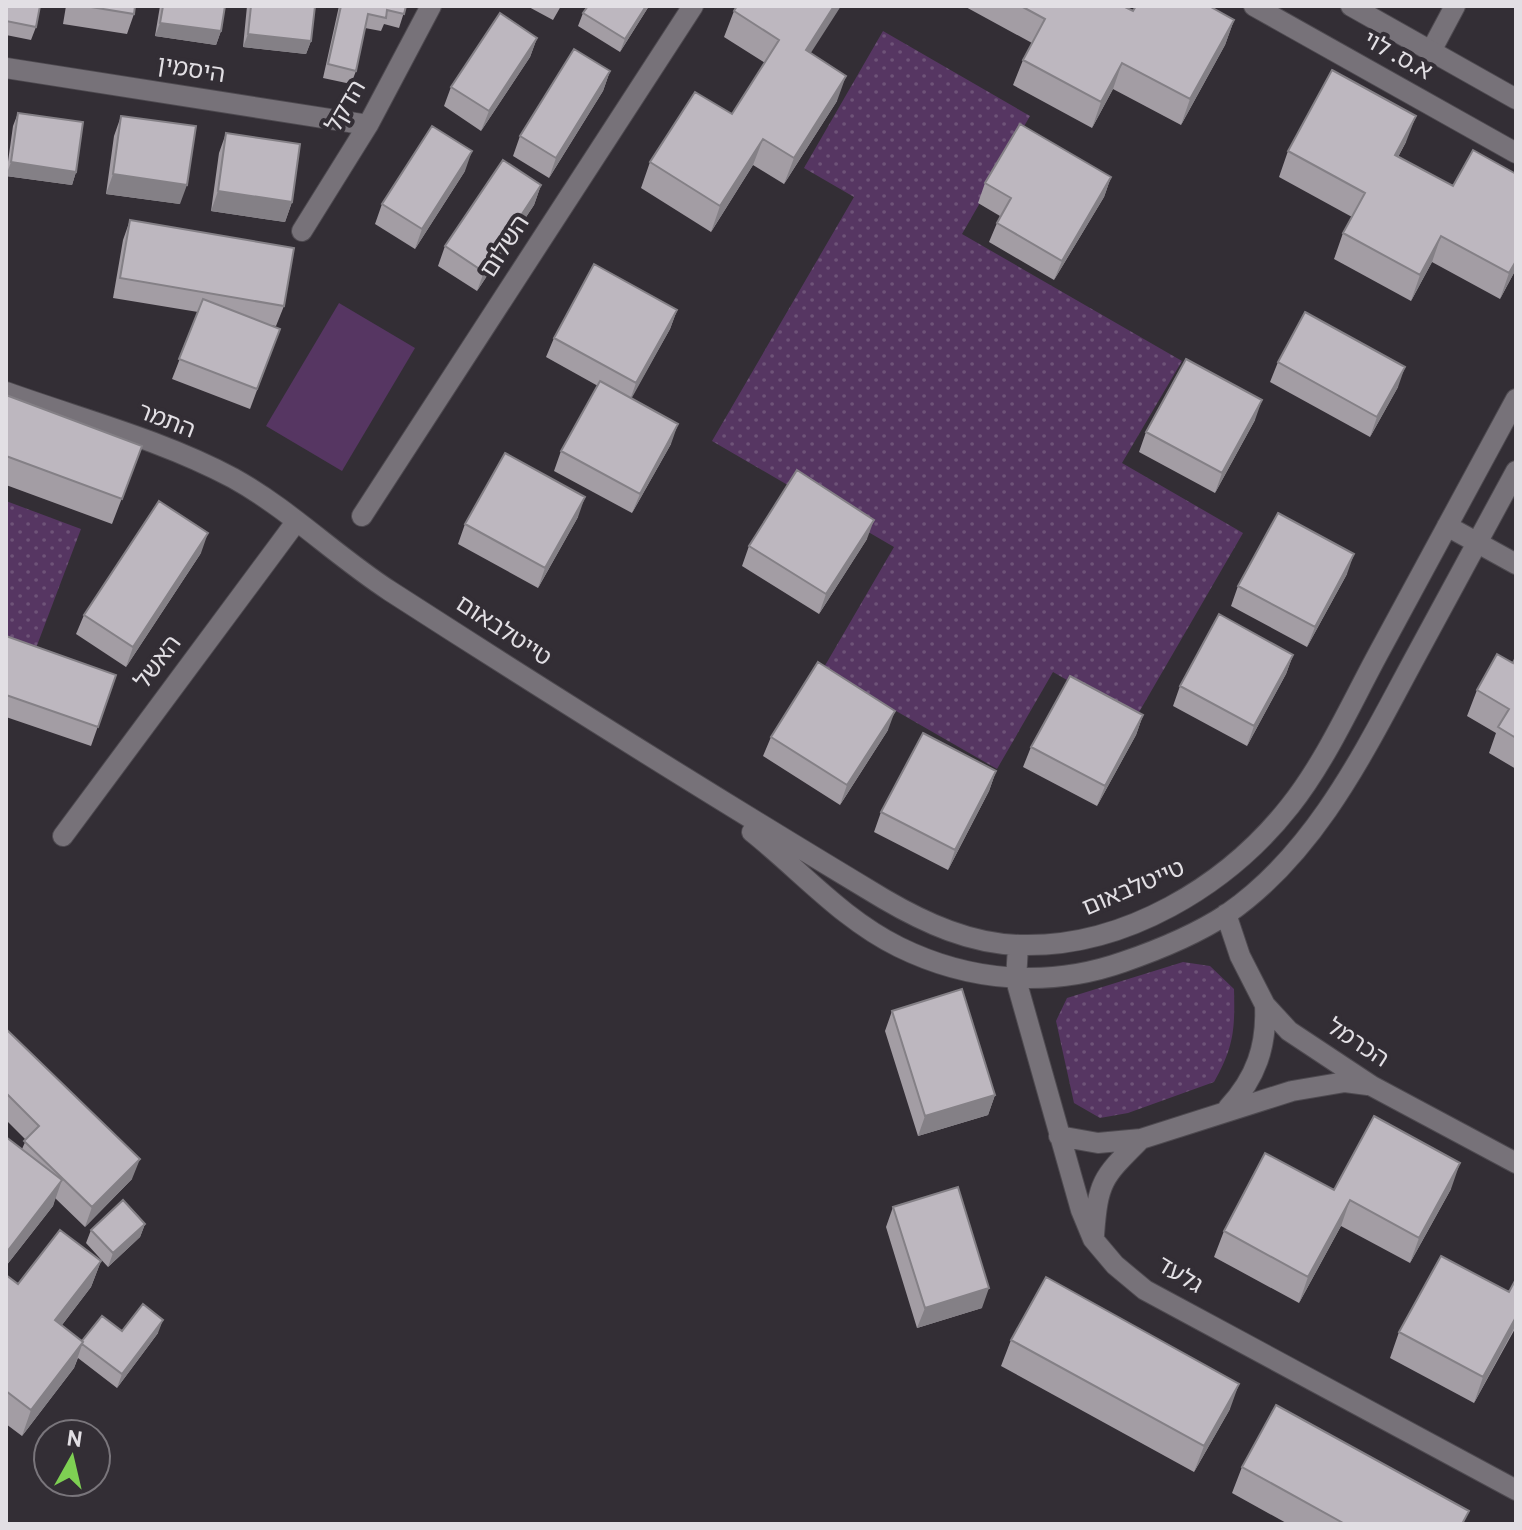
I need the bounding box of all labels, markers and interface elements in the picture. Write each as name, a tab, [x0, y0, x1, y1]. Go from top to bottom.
street label: א.ס. לוי	[1357, 26, 1437, 88]
street label: היסמין	[155, 51, 227, 91]
street label: הדקל	[320, 75, 374, 139]
street label: השלום	[475, 210, 537, 284]
street label: התמר	[133, 397, 199, 447]
street label: טייטלבאום	[449, 590, 557, 674]
street label: האשל	[129, 630, 189, 696]
street label: טייטלבאום	[1078, 854, 1190, 924]
street label: הכרמל	[1320, 1013, 1394, 1075]
street label: גלעד	[1151, 1251, 1207, 1301]
north arrow	[32, 1418, 112, 1498]
text: N	[65, 1426, 84, 1455]

